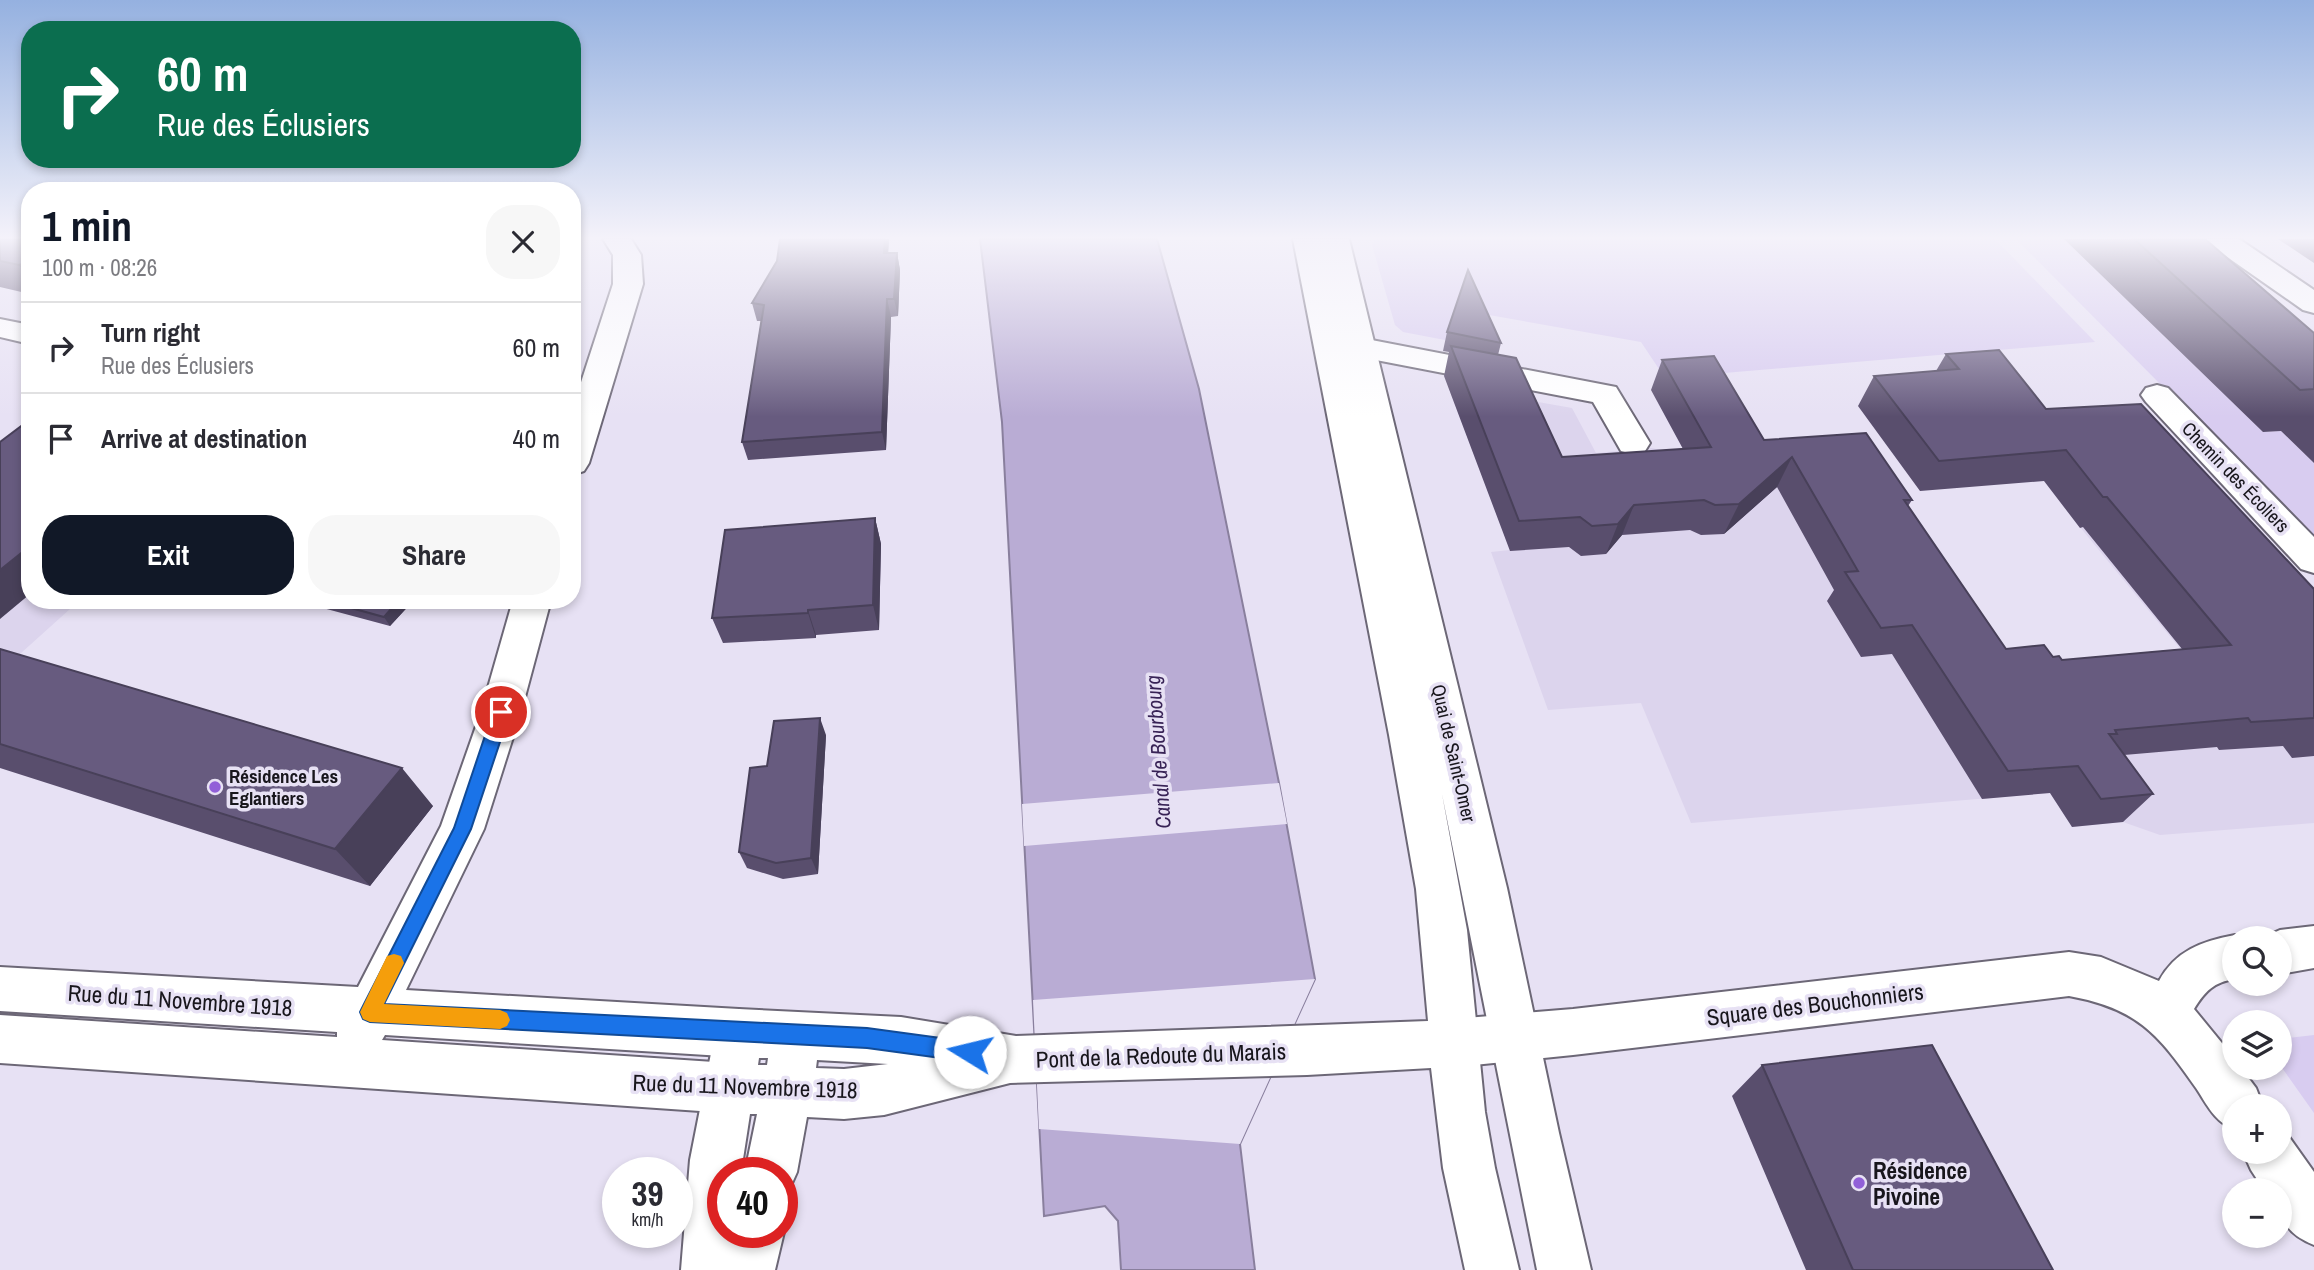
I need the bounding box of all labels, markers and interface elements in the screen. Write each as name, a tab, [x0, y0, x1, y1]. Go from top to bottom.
text: 60 m	[157, 40, 249, 106]
icon: right	[42, 49, 133, 140]
text: Rue des Éclusiers	[157, 103, 370, 146]
text: 1 min	[42, 198, 132, 254]
button: close	[486, 205, 560, 279]
text: 100 m · 08:26	[42, 252, 157, 283]
text: Turn right	[101, 315, 200, 350]
icon: right	[42, 329, 80, 367]
text: 60 m	[513, 330, 560, 365]
text: Rue des Éclusiers	[101, 350, 254, 381]
street label: Chemin des Écoliers	[2176, 416, 2296, 538]
icon: arrive	[42, 420, 80, 458]
text: Arrive at destination	[101, 421, 307, 456]
text: 40 m	[513, 421, 560, 456]
button: Exit	[42, 515, 294, 595]
button: Share	[308, 515, 560, 595]
water label: Canal de Bourbourg	[1138, 674, 1178, 830]
pin	[471, 682, 531, 742]
street label: Quai de Saint-Omer	[1426, 682, 1483, 825]
icon: arrive	[482, 693, 520, 731]
place label: Résidence Les Eglantiers	[229, 763, 338, 811]
marker: Résidence Les Eglantiers	[207, 779, 223, 795]
map controls	[2222, 926, 2292, 1248]
button: search	[2222, 926, 2292, 996]
street label: Square des Bouchonniers	[1705, 975, 1925, 1033]
street label: Rue du 11 Novembre 1918	[67, 977, 293, 1023]
button: layers	[2222, 1010, 2292, 1080]
position arrow	[933, 1015, 1007, 1089]
street label: Pont de la Redoute du Marais	[1035, 1035, 1287, 1075]
street label: Rue du 11 Novembre 1918	[632, 1067, 858, 1105]
button: +	[2222, 1094, 2292, 1164]
place label: Résidence Pivoine	[1873, 1155, 1967, 1212]
speed limit sign: 40	[707, 1157, 798, 1248]
text: 39	[632, 1170, 663, 1217]
marker: Résidence Pivoine	[1851, 1175, 1867, 1191]
button: −	[2222, 1178, 2292, 1248]
text: km/h	[632, 1207, 664, 1232]

